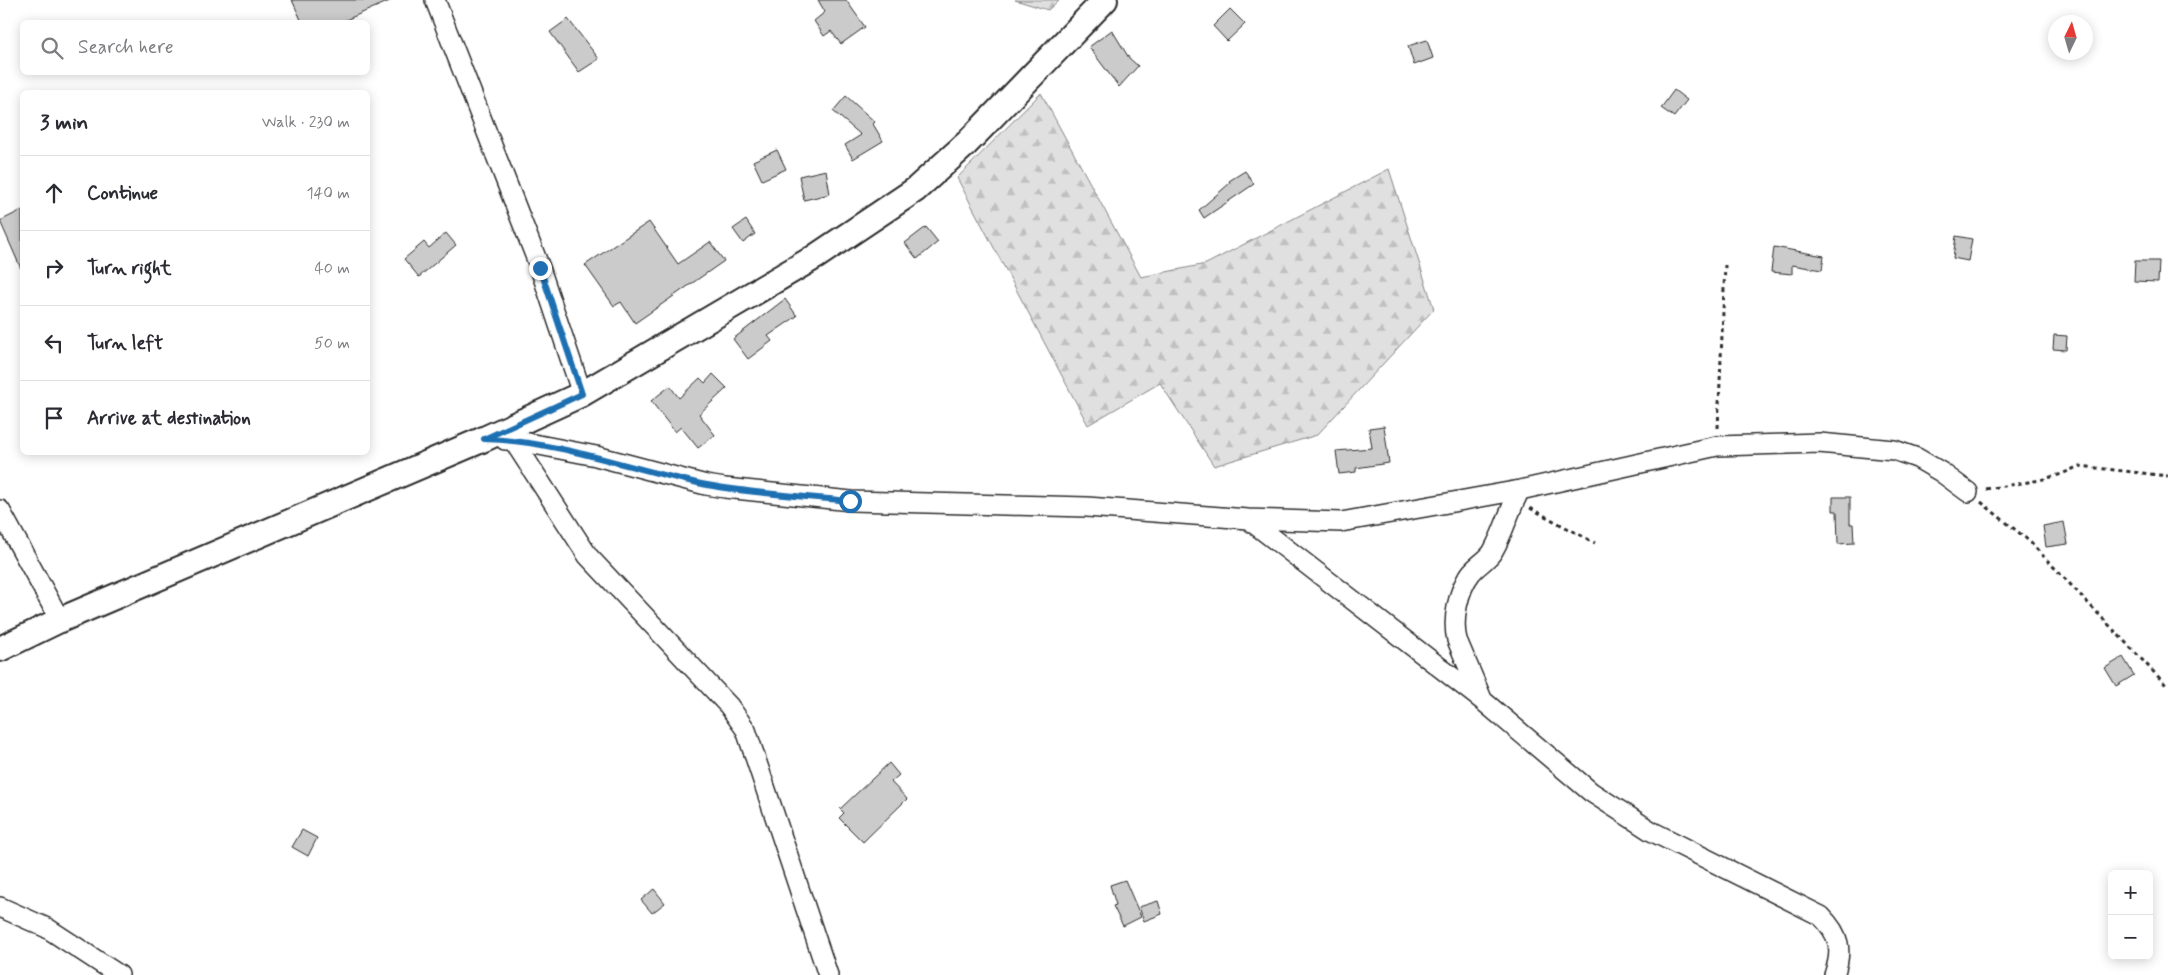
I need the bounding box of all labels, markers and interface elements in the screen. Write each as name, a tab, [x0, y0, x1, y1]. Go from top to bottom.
north arrow	[2048, 15, 2093, 60]
search box	[20, 20, 370, 75]
icon: search	[38, 34, 66, 62]
text: Search here	[78, 35, 174, 60]
text: 3 min	[40, 109, 88, 137]
text: Walk · 230 m	[262, 112, 350, 133]
icon: ahead	[40, 179, 68, 207]
text: Continue	[87, 181, 158, 206]
text: 140 m	[306, 183, 350, 204]
icon: right	[40, 254, 68, 282]
text: Turn right	[87, 256, 171, 281]
route end	[529, 257, 552, 280]
text: 40 m	[314, 258, 350, 279]
icon: left	[40, 329, 68, 357]
text: Turn left	[87, 331, 163, 356]
text: 50 m	[314, 333, 350, 354]
icon: arrive	[40, 404, 68, 432]
text: Arrive at destination	[87, 406, 251, 431]
route start	[839, 490, 862, 513]
map controls	[2108, 870, 2153, 960]
button: +	[2108, 870, 2153, 915]
button: −	[2108, 915, 2153, 960]

